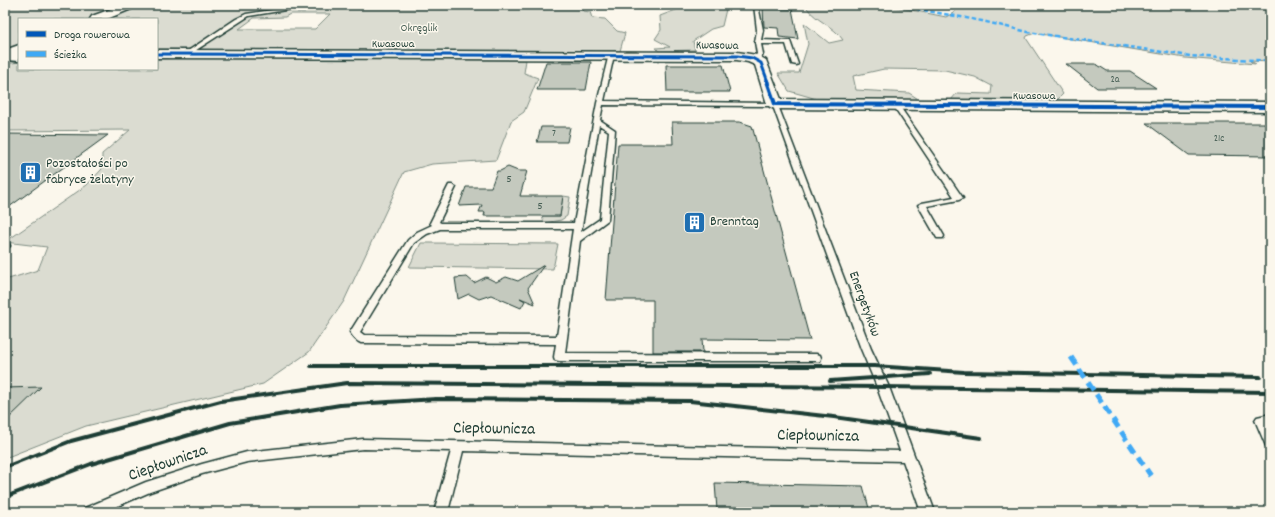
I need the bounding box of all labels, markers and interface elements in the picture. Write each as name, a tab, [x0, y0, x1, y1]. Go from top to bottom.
legend	[18, 18, 158, 70]
park label: Okręglik	[401, 20, 437, 37]
text: Droga rowerowa	[54, 27, 130, 44]
street label: Kwasowa	[372, 36, 415, 53]
street label: Kwasowa	[696, 37, 739, 55]
text: Ścieżka	[54, 47, 87, 64]
house number: 2a	[1110, 73, 1120, 87]
street label: Kwasowa	[1013, 88, 1056, 105]
house number: 7	[552, 127, 556, 141]
house number: 21c	[1214, 132, 1224, 146]
place label: Pozostałości po fabryce żelatyny	[46, 154, 134, 190]
building icon: Pozostałości po fabryce żelatyny	[18, 159, 44, 185]
house number: 5	[506, 171, 512, 188]
house number: 5	[537, 198, 543, 215]
building icon: Brenntag	[682, 209, 708, 235]
place label: Brenntag	[710, 212, 759, 232]
street label: Energetyków	[843, 268, 885, 340]
street label: Ciepłownicza	[453, 417, 536, 443]
street label: Ciepłownicza	[777, 424, 860, 450]
street label: Ciepłownicza	[125, 439, 212, 489]

